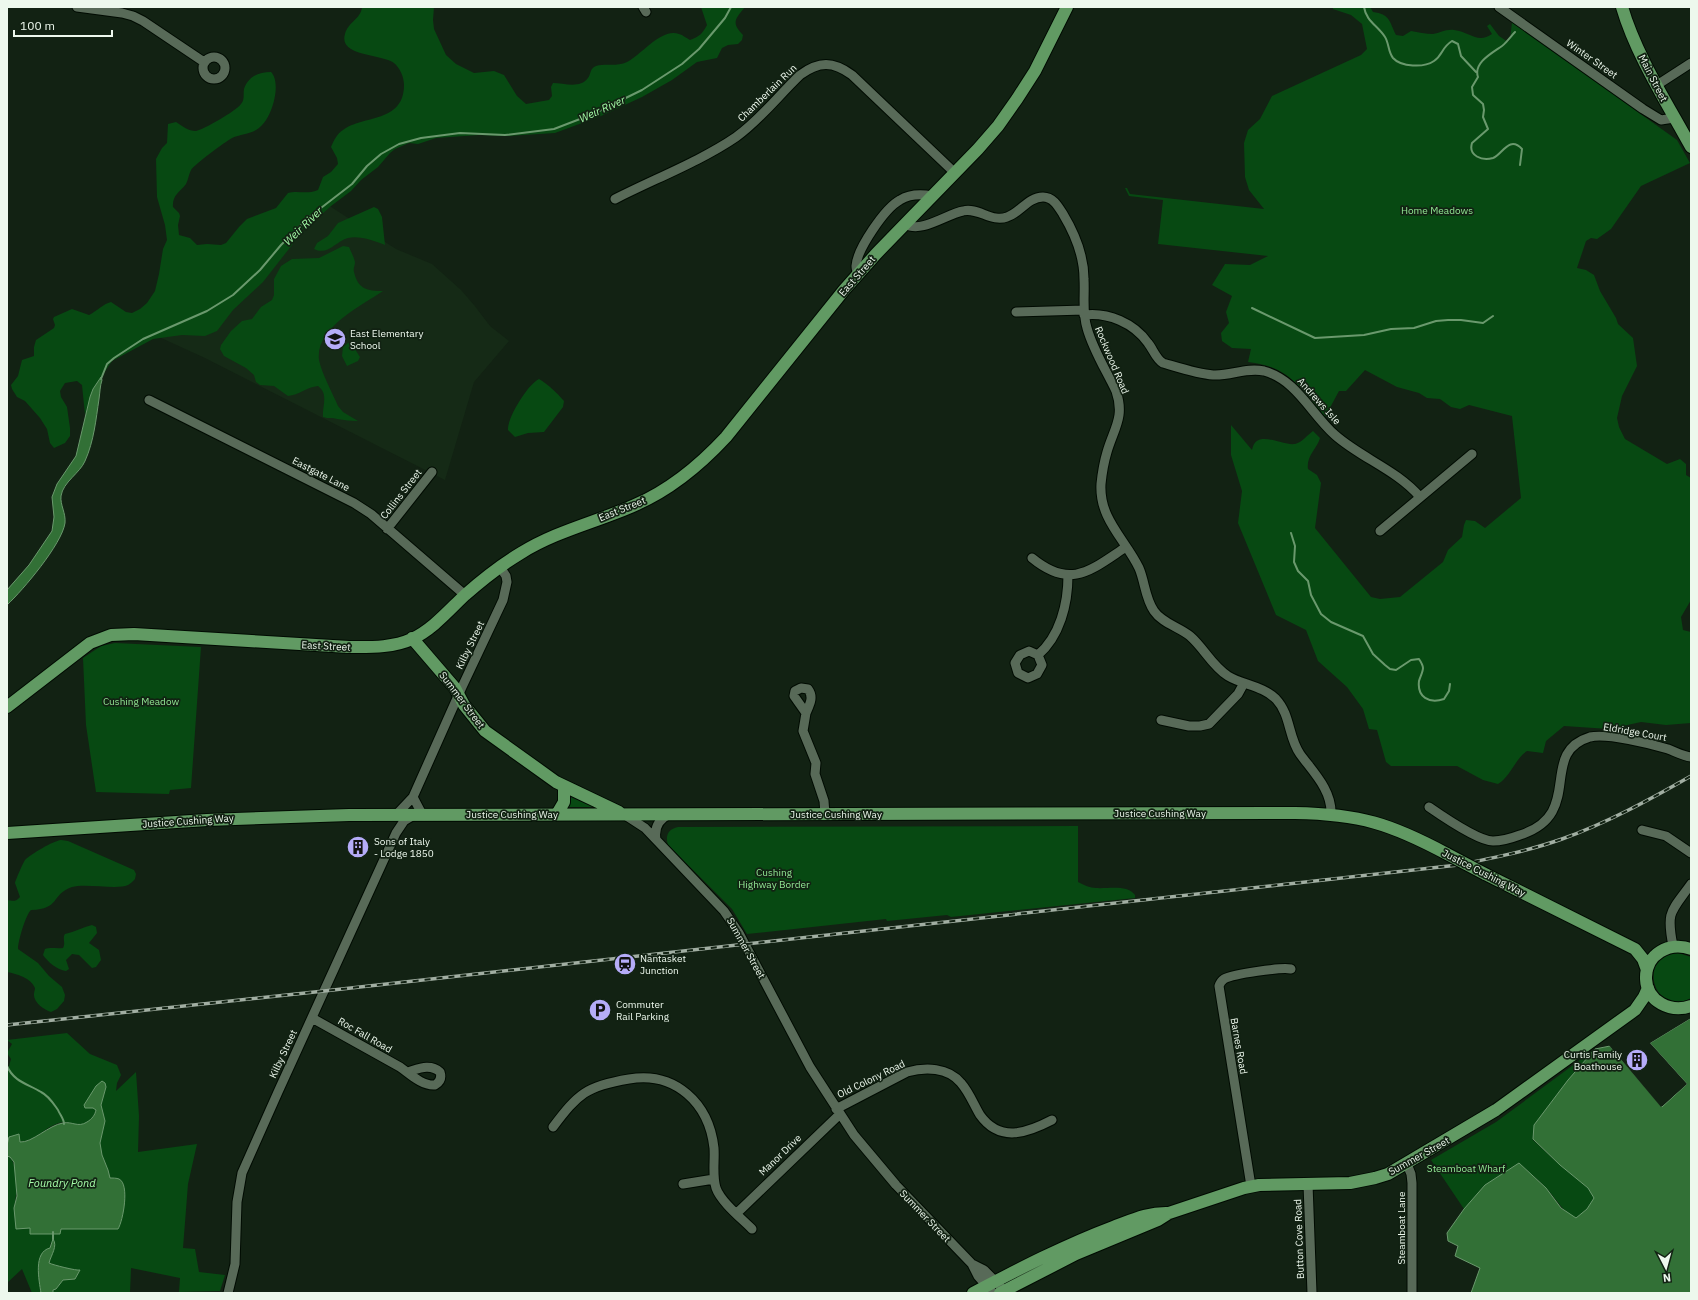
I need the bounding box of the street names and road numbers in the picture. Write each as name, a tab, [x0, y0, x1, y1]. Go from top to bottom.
street label: Winter Street	[1564, 37, 1621, 82]
street label: Main Street	[1636, 52, 1671, 104]
street label: Chamberlain Run	[735, 61, 799, 125]
street label: East Street	[836, 253, 878, 299]
street label: Rockwood Road	[1092, 324, 1132, 396]
street label: Andrews Isle	[1294, 375, 1344, 428]
street label: Eastgate Lane	[290, 454, 352, 494]
street label: Collins Street	[377, 466, 425, 522]
street label: East Street	[597, 494, 648, 524]
street label: Kilby Street	[453, 618, 487, 671]
street label: East Street	[301, 638, 351, 654]
street label: Summer Street	[436, 669, 488, 731]
street label: Eldridge Court	[1602, 720, 1668, 744]
street label: Justice Cushing Way	[1114, 807, 1206, 820]
street label: Justice Cushing Way	[466, 808, 558, 821]
street label: Justice Cushing Way	[790, 808, 882, 821]
street label: Justice Cushing Way	[142, 811, 234, 831]
street label: Justice Cushing Way	[1440, 846, 1528, 900]
street label: Summer Street	[724, 915, 768, 981]
street label: Roc Fall Road	[336, 1014, 394, 1056]
street label: Barnes Road	[1228, 1017, 1250, 1075]
street label: Kilby Street	[266, 1027, 300, 1080]
street label: Old Colony Road	[835, 1057, 907, 1101]
street label: Manor Drive	[756, 1131, 804, 1178]
street label: Summer Street	[1386, 1134, 1452, 1178]
street label: Summer Street	[897, 1187, 954, 1245]
street label: Steamboat Lane	[1395, 1191, 1408, 1264]
street label: Button Cove Road	[1291, 1199, 1307, 1279]

